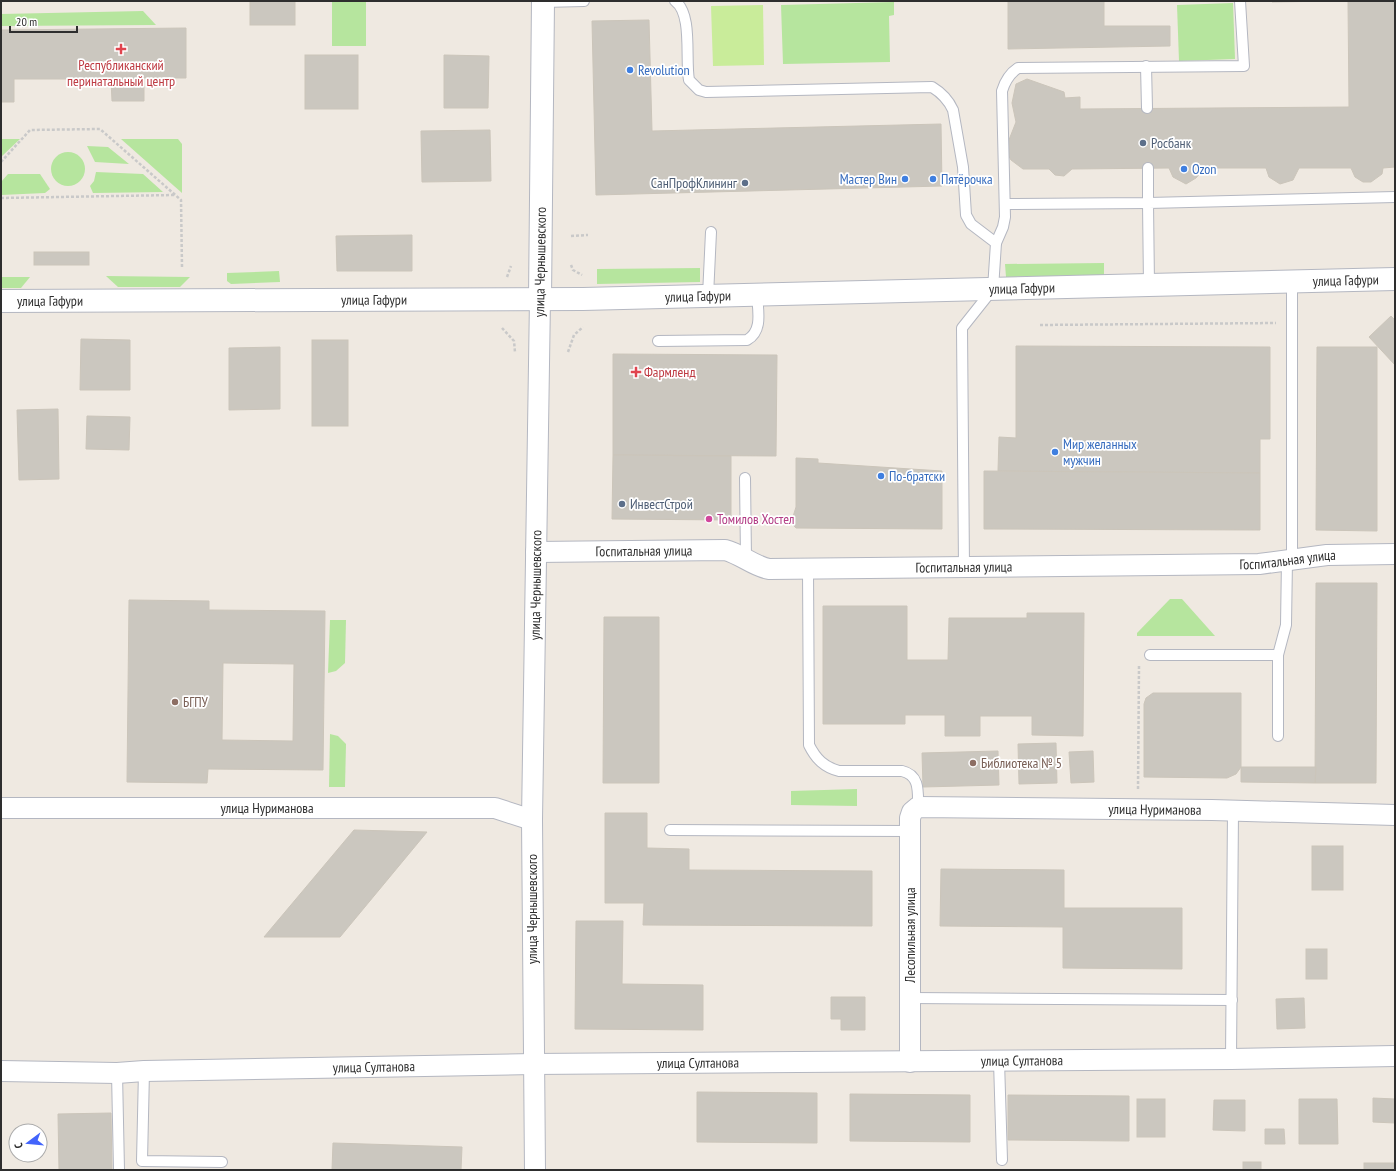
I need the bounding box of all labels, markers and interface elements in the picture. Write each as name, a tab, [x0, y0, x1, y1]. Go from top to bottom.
scale bar	[10, 8, 77, 34]
text: 20 m	[16, 14, 37, 29]
marker: Республиканский перинатальный центр	[115, 43, 127, 55]
place label: Республиканский перинатальный центр	[67, 56, 175, 90]
place label: Revolution	[638, 61, 690, 79]
marker: Revolution	[625, 65, 635, 75]
place label: Росбанк	[1151, 134, 1192, 152]
marker: Росбанк	[1138, 138, 1148, 148]
place label: Ozon	[1192, 160, 1217, 178]
marker: Ozon	[1179, 164, 1189, 174]
place label: Мастер Вин	[840, 170, 897, 188]
place label: Пятёрочка	[941, 170, 993, 188]
place label: СанПрофКлининг	[651, 174, 738, 192]
marker: Мастер Вин	[900, 174, 910, 184]
marker: Пятёрочка	[928, 174, 938, 184]
marker: СанПрофКлининг	[740, 178, 750, 188]
street label: улица Чернышевского	[530, 207, 550, 317]
street label: улица Гафури	[1312, 270, 1379, 290]
street label: улица Гафури	[989, 278, 1055, 298]
street label: улица Гафури	[665, 286, 731, 306]
street label: улица Гафури	[341, 291, 407, 309]
street label: улица Гафури	[17, 292, 83, 310]
place label: Фармленд	[644, 363, 696, 381]
marker: Фармленд	[631, 367, 641, 377]
place label: Мир желанных мужчин	[1063, 435, 1137, 469]
marker: Мир желанных мужчин	[1050, 447, 1060, 457]
place label: По-братски	[889, 467, 945, 485]
marker: По-братски	[876, 471, 886, 481]
place label: ИнвестСтрой	[630, 495, 693, 513]
marker: ИнвестСтрой	[617, 499, 627, 509]
place label: Томилов Хостел	[717, 510, 794, 528]
marker: Томилов Хостел	[704, 514, 714, 524]
street label: улица Чернышевского	[526, 530, 545, 640]
street label: Госпитальная улица	[595, 541, 693, 560]
street label: Госпитальная улица	[1239, 546, 1336, 573]
street label: Госпитальная улица	[915, 558, 1012, 577]
place label: БГПУ	[183, 693, 209, 711]
marker: БГПУ	[170, 697, 180, 707]
place label: Библиотека № 5	[981, 754, 1062, 772]
marker: Библиотека № 5	[968, 758, 978, 768]
street label: улица Нуриманова	[220, 799, 314, 817]
street label: улица Нуриманова	[1108, 800, 1201, 819]
street label: улица Чернышевского	[523, 854, 541, 964]
street label: Лесопильная улица	[901, 887, 919, 984]
street label: улица Султанова	[981, 1051, 1063, 1070]
street label: улица Султанова	[657, 1054, 739, 1072]
street label: улица Султанова	[333, 1057, 415, 1077]
north arrow	[8, 1123, 48, 1163]
text: С	[11, 1141, 26, 1150]

